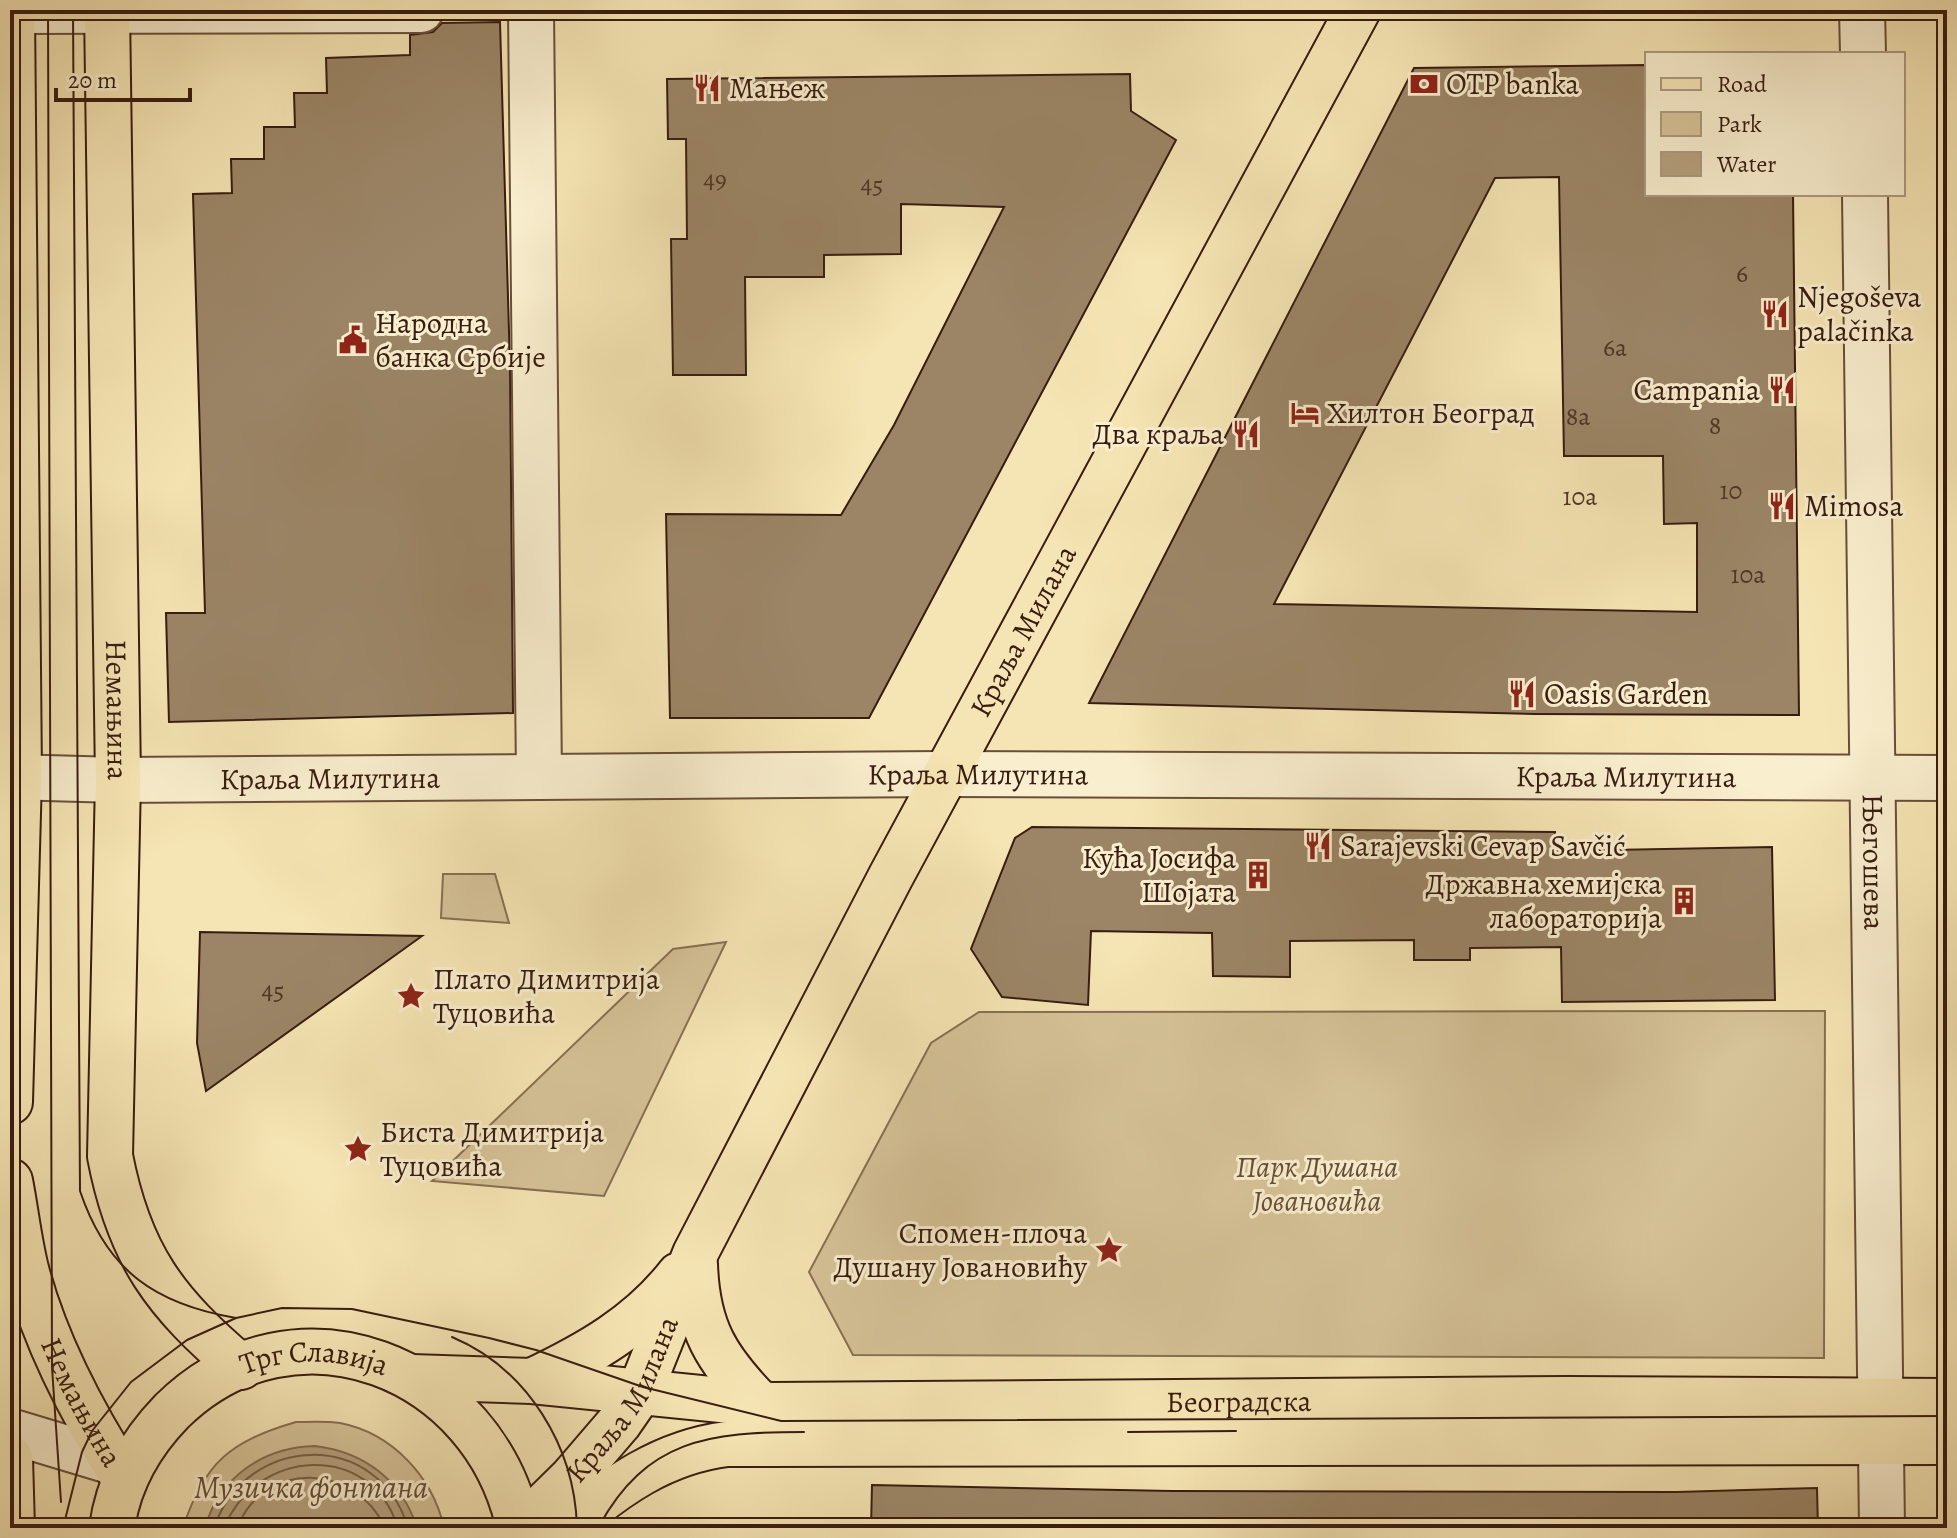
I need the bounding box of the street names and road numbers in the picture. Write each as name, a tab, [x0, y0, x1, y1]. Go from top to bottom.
street label: Краља Милана	[960, 538, 1086, 724]
street label: Немањина	[96, 639, 138, 781]
street label: Краља Милутина	[867, 754, 1089, 795]
street label: Краља Милутина	[1515, 756, 1737, 797]
street label: Краља Милутина	[219, 758, 441, 799]
street label: Његошева	[1853, 793, 1894, 931]
street label: Краља Милана	[556, 1310, 688, 1491]
street label: Немањина	[31, 1331, 132, 1474]
street label: Трг Славија	[234, 1331, 395, 1385]
street label: Београдска	[1166, 1381, 1312, 1422]

